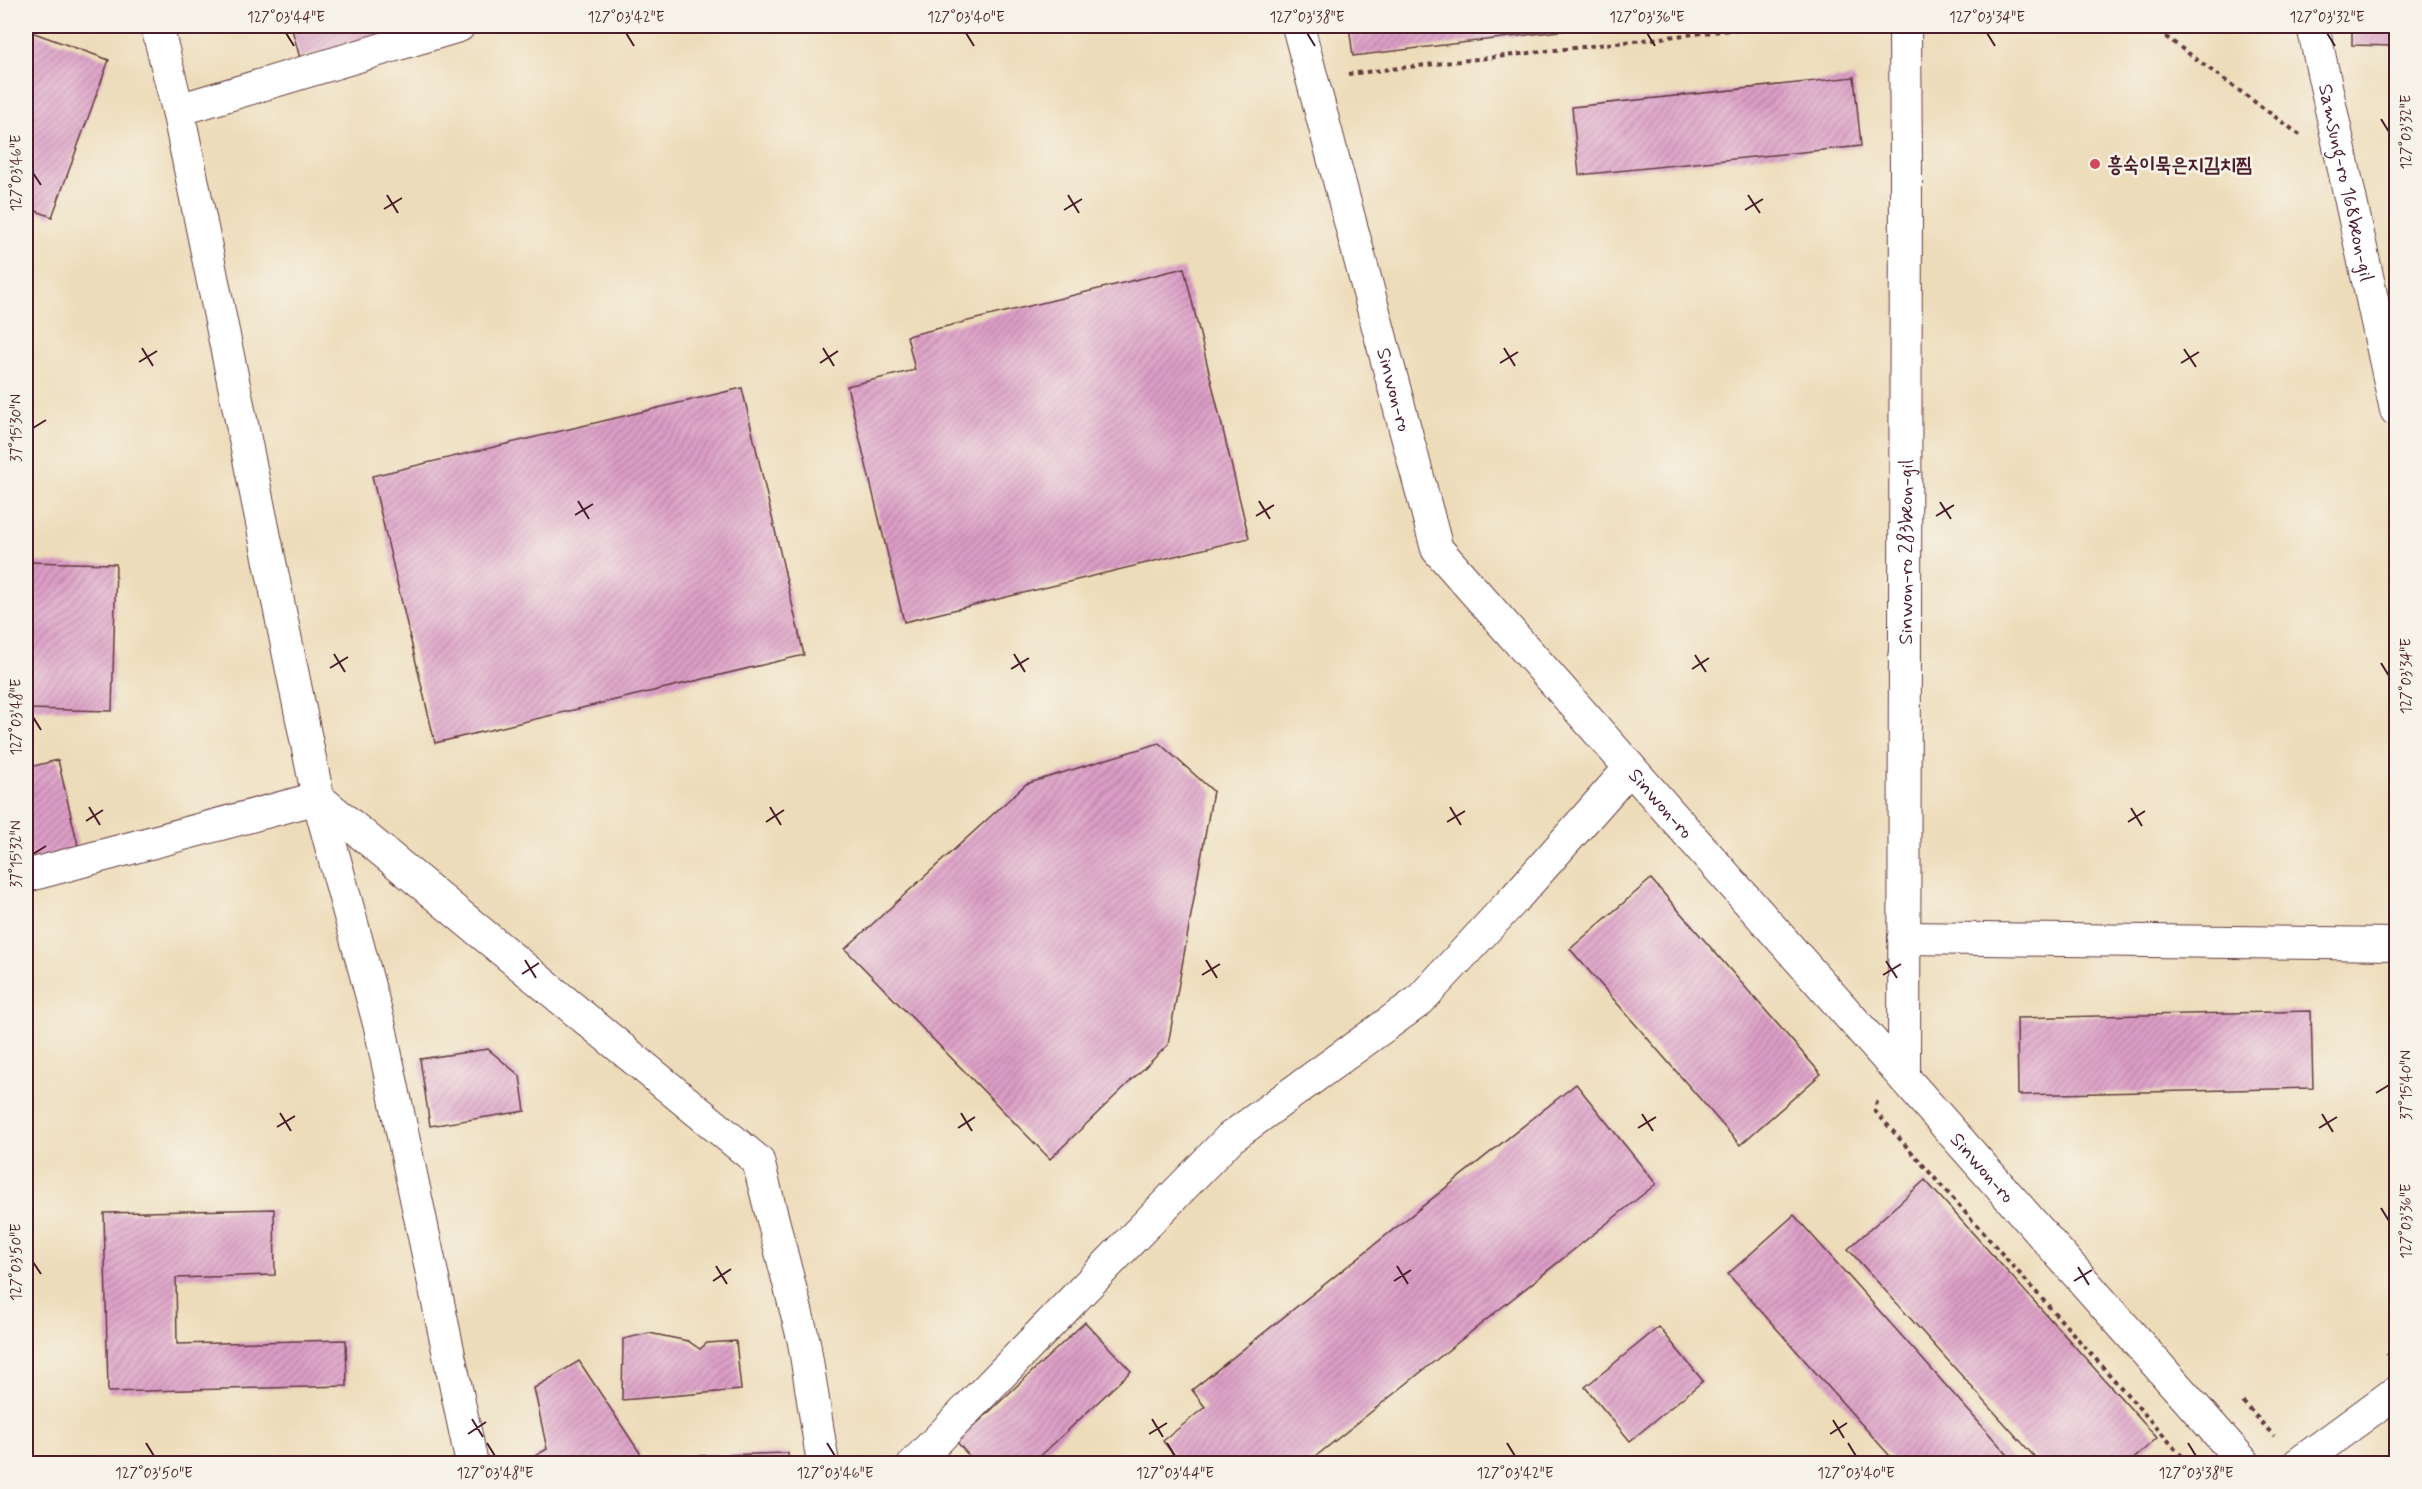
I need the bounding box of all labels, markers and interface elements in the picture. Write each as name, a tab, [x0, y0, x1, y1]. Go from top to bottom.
text: 127°03'44"E	[247, 8, 325, 28]
text: 127°03'42"E	[588, 8, 665, 28]
text: 127°03'40"E	[927, 8, 1005, 28]
text: 127°03'38"E	[1269, 8, 1345, 28]
text: 127°03'36"E	[1609, 8, 1685, 28]
text: 127°03'34"E	[1949, 8, 2025, 28]
text: 127°03'32"E	[2290, 8, 2365, 28]
street label: Samsung-ro 168beon-gil	[2311, 81, 2380, 284]
text: 127°03'32"E	[2397, 94, 2417, 169]
text: 127°03'46"E	[7, 134, 27, 212]
place label: 흥숙이묵은지김치찜	[2107, 152, 2252, 179]
marker: 흥숙이묵은지김치찜	[2088, 157, 2102, 171]
street label: Sinwon-ro	[1369, 345, 1417, 435]
text: 37°15'30"N	[7, 394, 27, 462]
street label: Sinwon-ro 283beon-gil	[1893, 459, 1920, 645]
text: 127°03'34"E	[2397, 638, 2417, 714]
text: 127°03'48"E	[7, 678, 27, 756]
street label: Sinwon-ro	[1622, 763, 1699, 845]
text: 37°15'32"N	[7, 820, 27, 888]
text: 37°15'40"N	[2397, 1050, 2417, 1120]
street label: Sinwon-ro	[1943, 1127, 2020, 1209]
text: 127°03'36"E	[2397, 1183, 2417, 1259]
text: 127°03'50"E	[7, 1223, 27, 1301]
text: 127°03'50"E	[115, 1464, 193, 1484]
text: 127°03'48"E	[456, 1464, 534, 1484]
text: 127°03'46"E	[796, 1464, 874, 1484]
text: 127°03'44"E	[1136, 1464, 1214, 1484]
text: 127°03'42"E	[1477, 1464, 1554, 1484]
text: 127°03'40"E	[1817, 1464, 1895, 1484]
text: 127°03'38"E	[2158, 1464, 2234, 1484]

